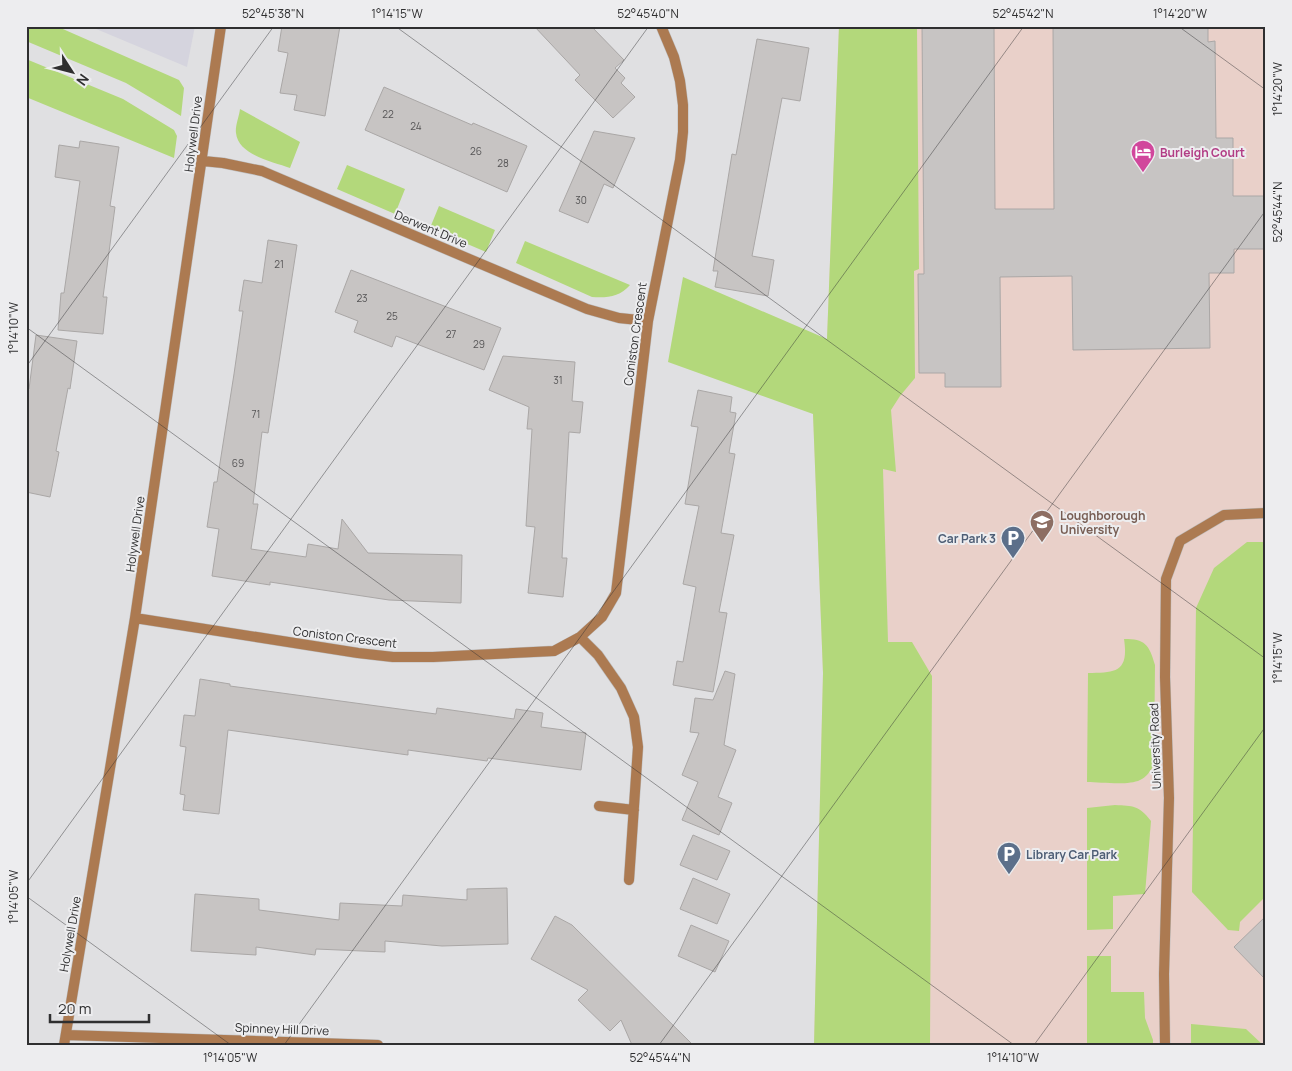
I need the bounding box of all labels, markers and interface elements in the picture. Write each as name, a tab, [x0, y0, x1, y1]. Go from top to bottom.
text: 52°45'38"N	[242, 5, 304, 22]
text: 1°14'15"W	[371, 5, 424, 22]
text: 52°45'40"N	[617, 5, 679, 22]
text: 52°45'42"N	[993, 5, 1053, 22]
text: 1°14'20"W	[1153, 5, 1208, 22]
north arrow	[48, 48, 98, 98]
text: 1°14'20"W	[1269, 61, 1286, 116]
text: N	[72, 70, 94, 90]
street label: Holywell Drive	[180, 95, 206, 173]
house number: 22	[382, 107, 394, 121]
house number: 24	[410, 119, 422, 133]
hotel icon: Burleigh Court	[1130, 139, 1156, 173]
house number: 26	[470, 144, 482, 158]
place label: Burleigh Court	[1160, 144, 1245, 161]
house number: 28	[497, 156, 509, 170]
text: 52°45'44"N	[1269, 182, 1286, 242]
house number: 30	[575, 193, 587, 207]
street label: Derwent Drive	[392, 206, 470, 252]
house number: 21	[274, 257, 284, 271]
street label: Coniston Crescent	[619, 281, 651, 387]
house number: 23	[356, 291, 368, 305]
text: 1°14'10"W	[5, 301, 22, 354]
house number: 25	[386, 309, 398, 323]
house number: 27	[446, 327, 456, 341]
house number: 29	[473, 337, 485, 351]
house number: 31	[553, 373, 563, 387]
house number: 71	[252, 407, 260, 421]
house number: 69	[232, 456, 244, 470]
street label: Holywell Drive	[121, 495, 149, 573]
place label: Loughborough University	[1060, 507, 1146, 538]
school or university icon: Loughborough University	[1029, 509, 1055, 543]
parking icon: Car Park 3	[1000, 525, 1026, 559]
place label: Car Park 3	[938, 530, 996, 547]
street label: Coniston Crescent	[292, 622, 398, 652]
text: 1°14'15"W	[1269, 631, 1286, 684]
street label: University Road	[1145, 703, 1165, 789]
parking icon: Library Car Park	[996, 841, 1022, 875]
place label: Library Car Park	[1026, 846, 1118, 863]
text: 1°14'05"W	[5, 869, 22, 924]
street label: Holywell Drive	[55, 895, 85, 973]
scale bar	[50, 991, 149, 1023]
text: 20 m	[58, 998, 91, 1019]
street label: Spinney Hill Drive	[235, 1019, 329, 1039]
text: 1°14'05"W	[203, 1049, 258, 1066]
text: 52°45'44"N	[630, 1049, 690, 1066]
text: 1°14'10"W	[987, 1049, 1040, 1066]

